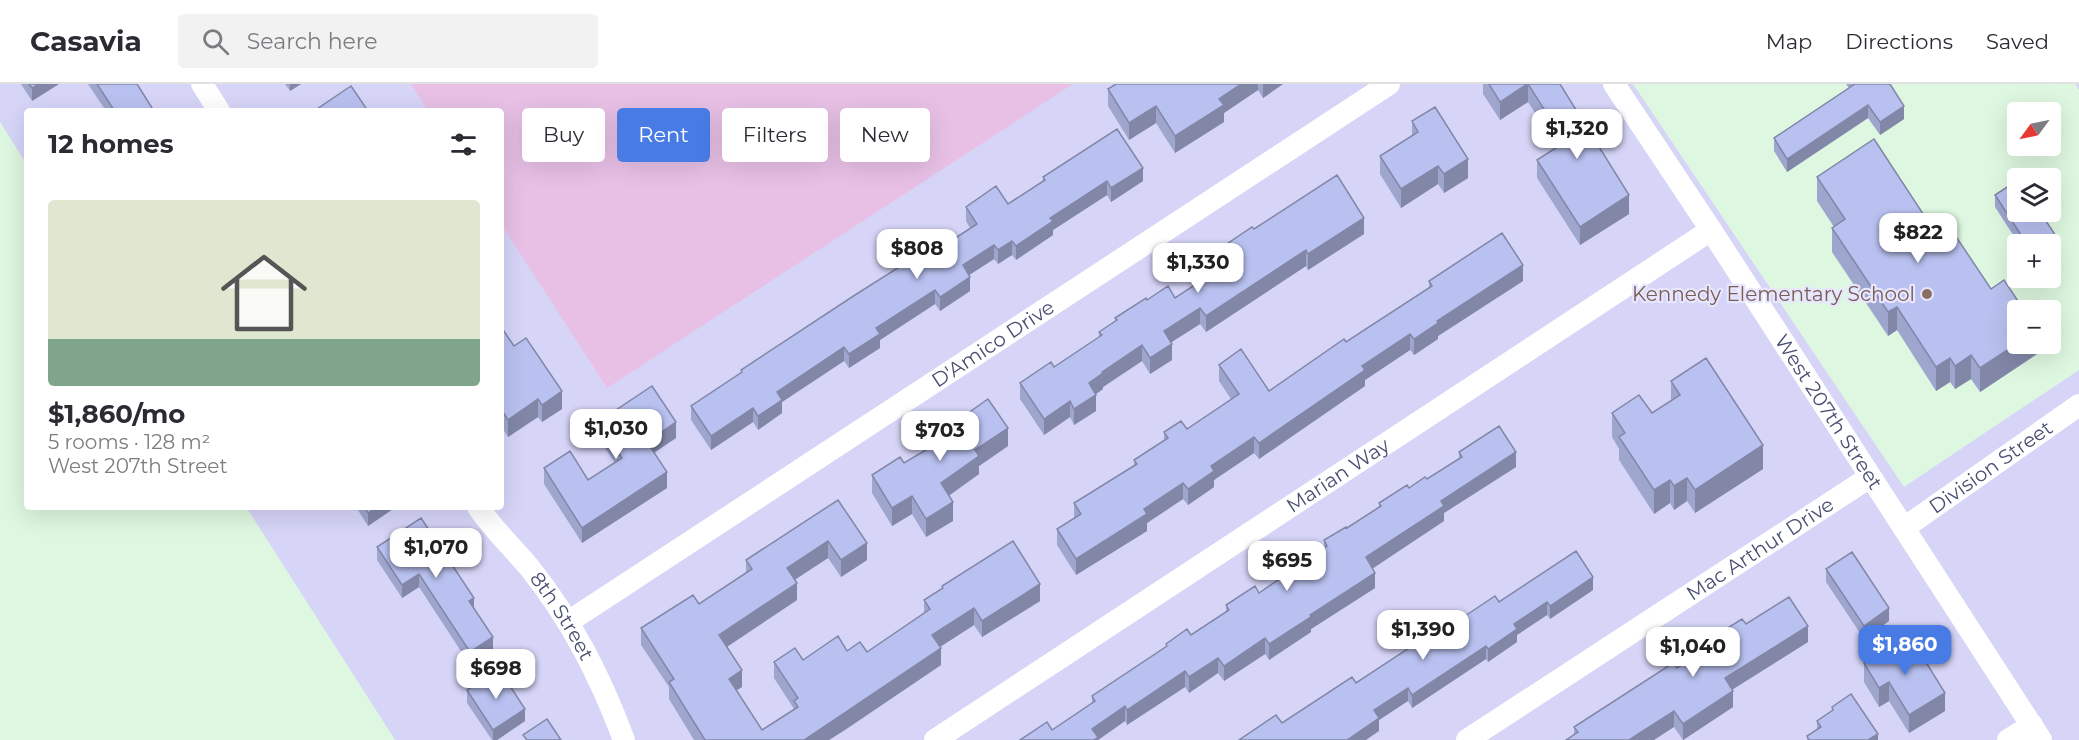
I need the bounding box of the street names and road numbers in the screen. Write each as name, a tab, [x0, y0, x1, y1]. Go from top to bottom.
street label: D'Amico Drive	[927, 295, 1059, 392]
street label: West 207th Street	[1770, 330, 1888, 494]
street label: Division Street	[1924, 415, 2057, 519]
street label: Marian Way	[1282, 433, 1394, 518]
street label: Mac Arthur Drive	[1682, 492, 1838, 605]
street label: 8th Street	[525, 567, 599, 664]

